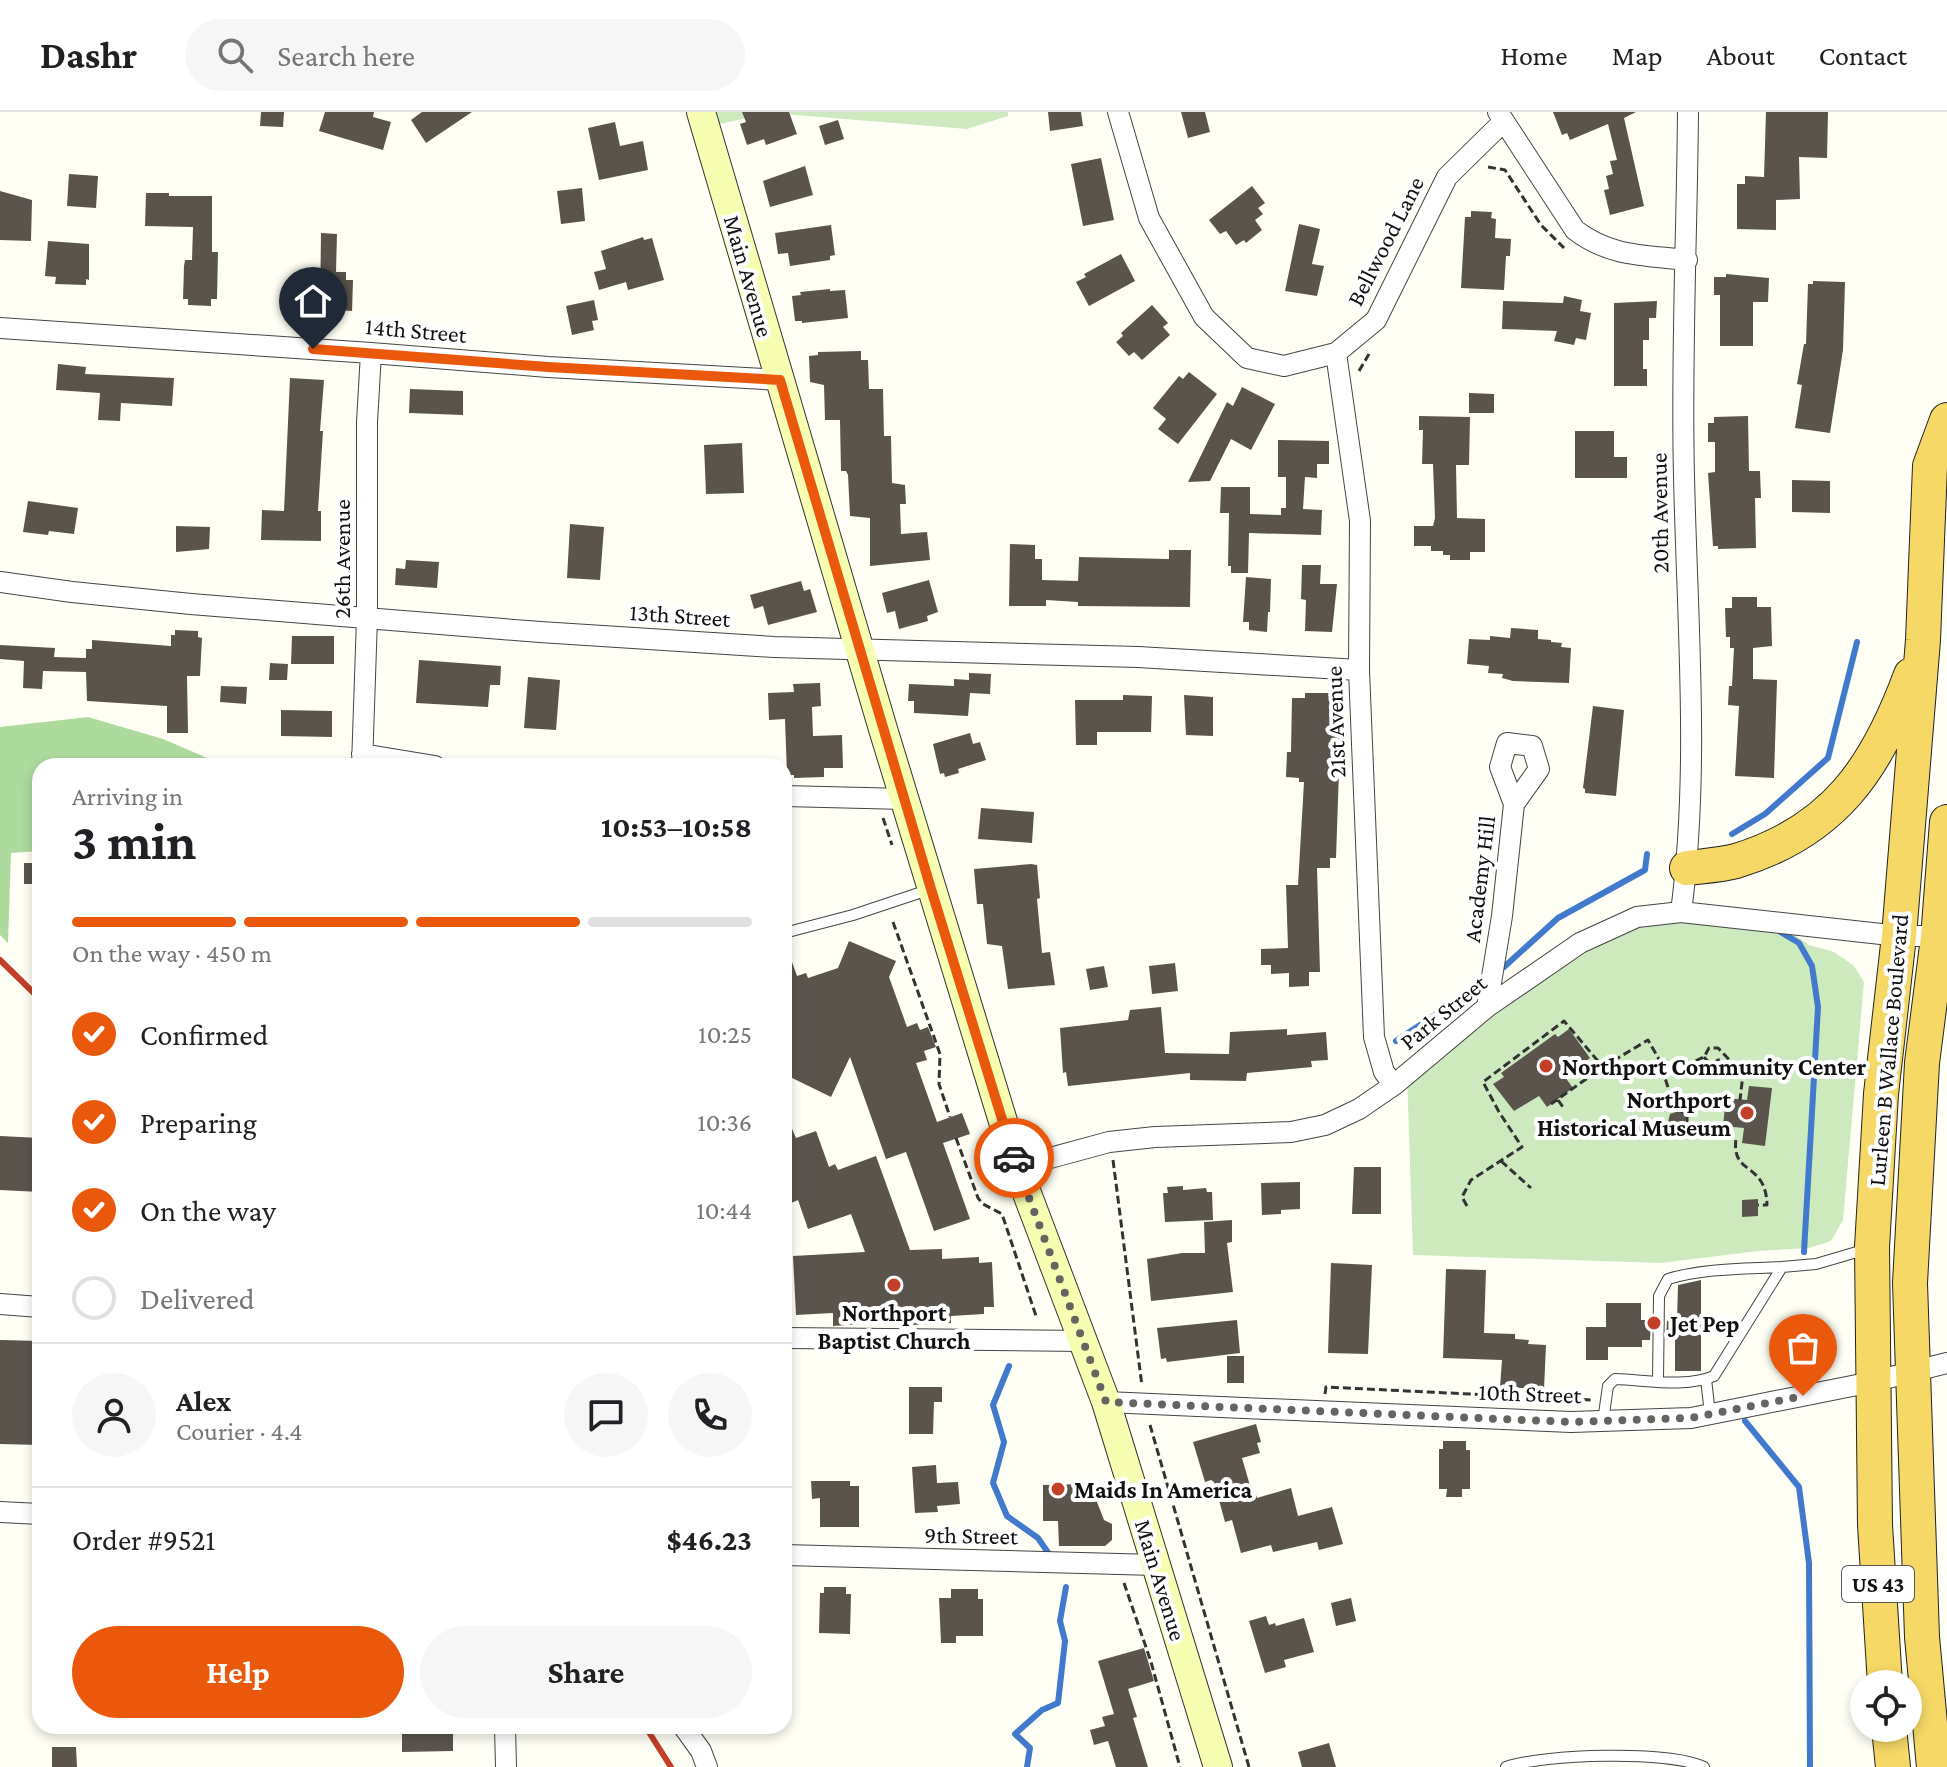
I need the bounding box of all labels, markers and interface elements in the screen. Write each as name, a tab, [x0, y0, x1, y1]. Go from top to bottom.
search box	[185, 19, 745, 91]
icon: search	[213, 33, 257, 77]
text: Dashr	[40, 34, 137, 76]
text: Search here	[277, 39, 415, 72]
text: Home	[1501, 40, 1568, 71]
text: Map	[1612, 40, 1663, 71]
text: About	[1707, 40, 1775, 71]
text: Contact	[1819, 40, 1907, 71]
street label: Bellwood Lane	[1341, 172, 1429, 310]
street label: Main Avenue	[719, 212, 779, 340]
pin	[279, 267, 347, 349]
icon: home	[291, 279, 335, 323]
street label: 14th Street	[364, 312, 469, 348]
street label: 20th Avenue	[1644, 452, 1674, 574]
street label: 26th Avenue	[328, 499, 355, 619]
street label: 13th Street	[629, 598, 732, 632]
street label: 21st Avenue	[1320, 666, 1350, 778]
text: Arriving in	[72, 782, 183, 811]
text: 10:53–10:58	[601, 810, 752, 843]
text: 3 min	[72, 812, 196, 870]
street label: Academy Hill	[1458, 814, 1500, 944]
street label: Lurleen B Wallace Boulevard	[1863, 912, 1913, 1187]
text: On the way · 450 m	[72, 939, 272, 968]
street label: Park Street	[1394, 968, 1492, 1055]
icon: check	[72, 1012, 116, 1056]
text: Confirmed	[140, 1018, 268, 1051]
text: 10:25	[698, 1020, 752, 1049]
place label: Northport Community Center	[1562, 1053, 1867, 1080]
marker: Northport Community Center	[1537, 1057, 1555, 1075]
place label: Northport Historical Museum	[1537, 1086, 1732, 1141]
icon: check	[72, 1100, 116, 1144]
marker: Northport Historical Museum	[1738, 1104, 1756, 1122]
text: Preparing	[140, 1106, 257, 1139]
text: 10:36	[697, 1108, 752, 1137]
courier	[974, 1118, 1054, 1198]
icon: car	[992, 1136, 1036, 1180]
icon: check	[72, 1188, 116, 1232]
text: On the way	[140, 1194, 276, 1227]
text: 10:44	[696, 1196, 752, 1225]
marker: Northport Baptist Church	[885, 1276, 903, 1294]
text: Delivered	[140, 1282, 255, 1315]
place label: Northport Baptist Church	[817, 1299, 971, 1354]
place label: Jet Pep	[1667, 1310, 1739, 1337]
marker: Jet Pep	[1645, 1314, 1663, 1332]
pin	[1769, 1314, 1837, 1396]
icon: bag	[1781, 1326, 1825, 1370]
button: person	[72, 1373, 156, 1457]
button: chat	[564, 1373, 648, 1457]
button: phone	[668, 1373, 752, 1457]
street label: 10th Street	[1478, 1378, 1583, 1408]
text: Alex	[176, 1384, 231, 1417]
text: Courier · 4.4	[176, 1417, 302, 1446]
place label: Maids In America	[1074, 1476, 1253, 1503]
marker: Maids In America	[1049, 1480, 1067, 1498]
street label: Main Avenue	[1130, 1516, 1192, 1644]
street label: 9th Street	[924, 1521, 1019, 1549]
text: Order #9521	[72, 1523, 215, 1556]
text: $46.23	[666, 1523, 752, 1556]
road number: US 43	[1842, 1566, 1914, 1602]
button: Help	[72, 1626, 404, 1718]
button: Share	[420, 1626, 752, 1718]
map controls	[1850, 1670, 1922, 1742]
button: locate	[1850, 1670, 1922, 1742]

